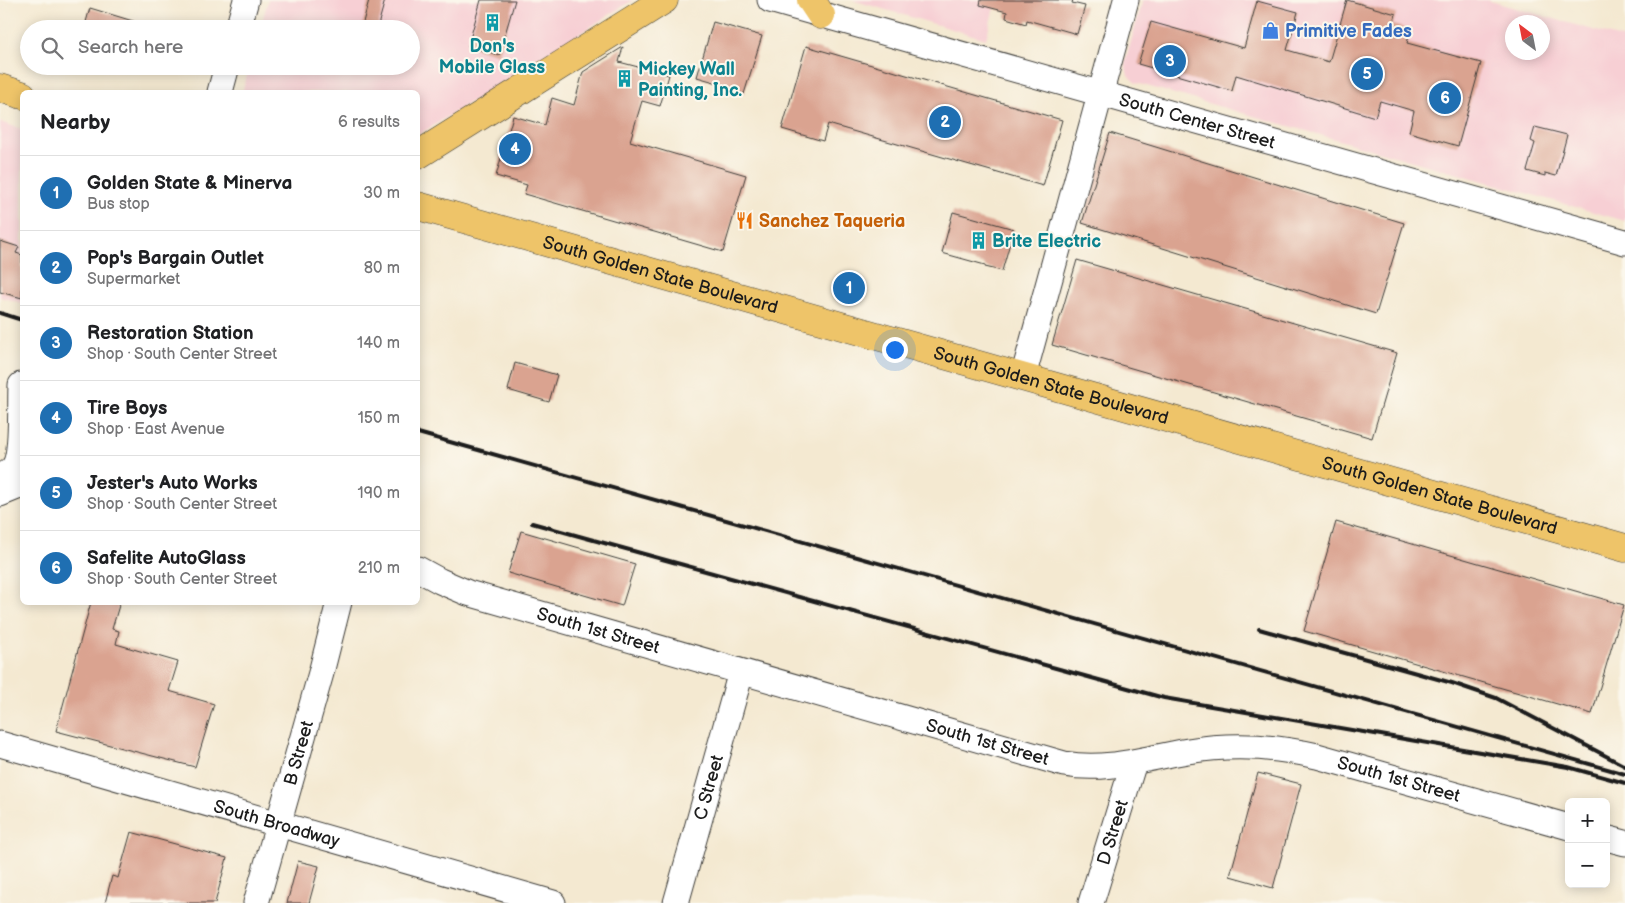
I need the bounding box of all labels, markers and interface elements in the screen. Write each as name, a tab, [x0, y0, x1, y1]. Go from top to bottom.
building icon: Don's Mobile Glass	[482, 13, 502, 33]
north arrow	[1505, 15, 1550, 60]
search box	[20, 20, 420, 75]
shop icon: Primitive Fades	[1261, 21, 1281, 41]
place label: Primitive Fades	[1285, 21, 1412, 42]
icon: search	[38, 34, 66, 62]
text: Search here	[78, 36, 183, 59]
place label: Don's Mobile Glass	[439, 36, 545, 78]
pin: 3	[1154, 42, 1186, 80]
pin: 5	[1351, 55, 1383, 93]
place label: Mickey Wall Painting, Inc.	[638, 59, 742, 101]
building icon: Mickey Wall Painting, Inc.	[614, 69, 634, 89]
pin: 6	[1429, 79, 1461, 117]
street label: South Center Street	[1117, 89, 1278, 153]
pin: 2	[929, 103, 961, 141]
text: Nearby	[40, 110, 110, 135]
text: 6 results	[338, 113, 400, 132]
pin: 4	[499, 130, 531, 168]
text: Golden State & Minerva	[87, 172, 292, 195]
text: 1	[53, 184, 59, 203]
text: 30 m	[363, 184, 400, 203]
text: Bus stop	[87, 195, 150, 214]
restaurant icon: Sanchez Taqueria	[735, 211, 755, 231]
place label: Sanchez Taqueria	[759, 211, 905, 232]
street label: South Golden State Boulevard	[541, 231, 780, 318]
building icon: Brite Electric	[968, 231, 988, 251]
place label: Brite Electric	[992, 231, 1101, 252]
text: Pop's Bargain Outlet	[87, 247, 264, 270]
text: 2	[51, 259, 61, 278]
text: 80 m	[364, 259, 400, 278]
pin: 1	[833, 269, 865, 307]
text: Supermarket	[87, 270, 180, 289]
text: Restoration Station	[87, 322, 254, 345]
text: 3	[51, 334, 61, 353]
text: 140 m	[357, 334, 400, 353]
your location	[882, 337, 908, 363]
street label: South Golden State Boulevard	[931, 342, 1171, 429]
text: Shop · South Center Street	[87, 345, 277, 364]
text: Tire Boys	[87, 397, 167, 420]
text: 4	[51, 409, 61, 428]
text: 150 m	[358, 409, 400, 428]
text: Shop · East Avenue	[87, 420, 225, 439]
street label: South Golden State Boulevard	[1320, 452, 1560, 539]
text: Jester's Auto Works	[87, 472, 258, 495]
text: 5	[51, 484, 61, 503]
text: 190 m	[358, 484, 400, 503]
text: Shop · South Center Street	[87, 495, 277, 514]
text: Safelite AutoGlass	[87, 547, 246, 570]
text: 6	[51, 559, 61, 578]
text: 210 m	[358, 559, 400, 578]
text: Shop · South Center Street	[87, 570, 277, 589]
street label: South 1st Street	[534, 603, 662, 658]
street label: South 1st Street	[924, 714, 1052, 770]
street label: B Street	[279, 718, 318, 788]
street label: C Street	[689, 752, 728, 822]
street label: South 1st Street	[1335, 752, 1463, 806]
street label: South Broadway	[211, 796, 343, 852]
street label: D Street	[1093, 797, 1133, 867]
map controls	[1565, 798, 1610, 888]
button: +	[1565, 798, 1610, 843]
button: −	[1565, 843, 1610, 888]

